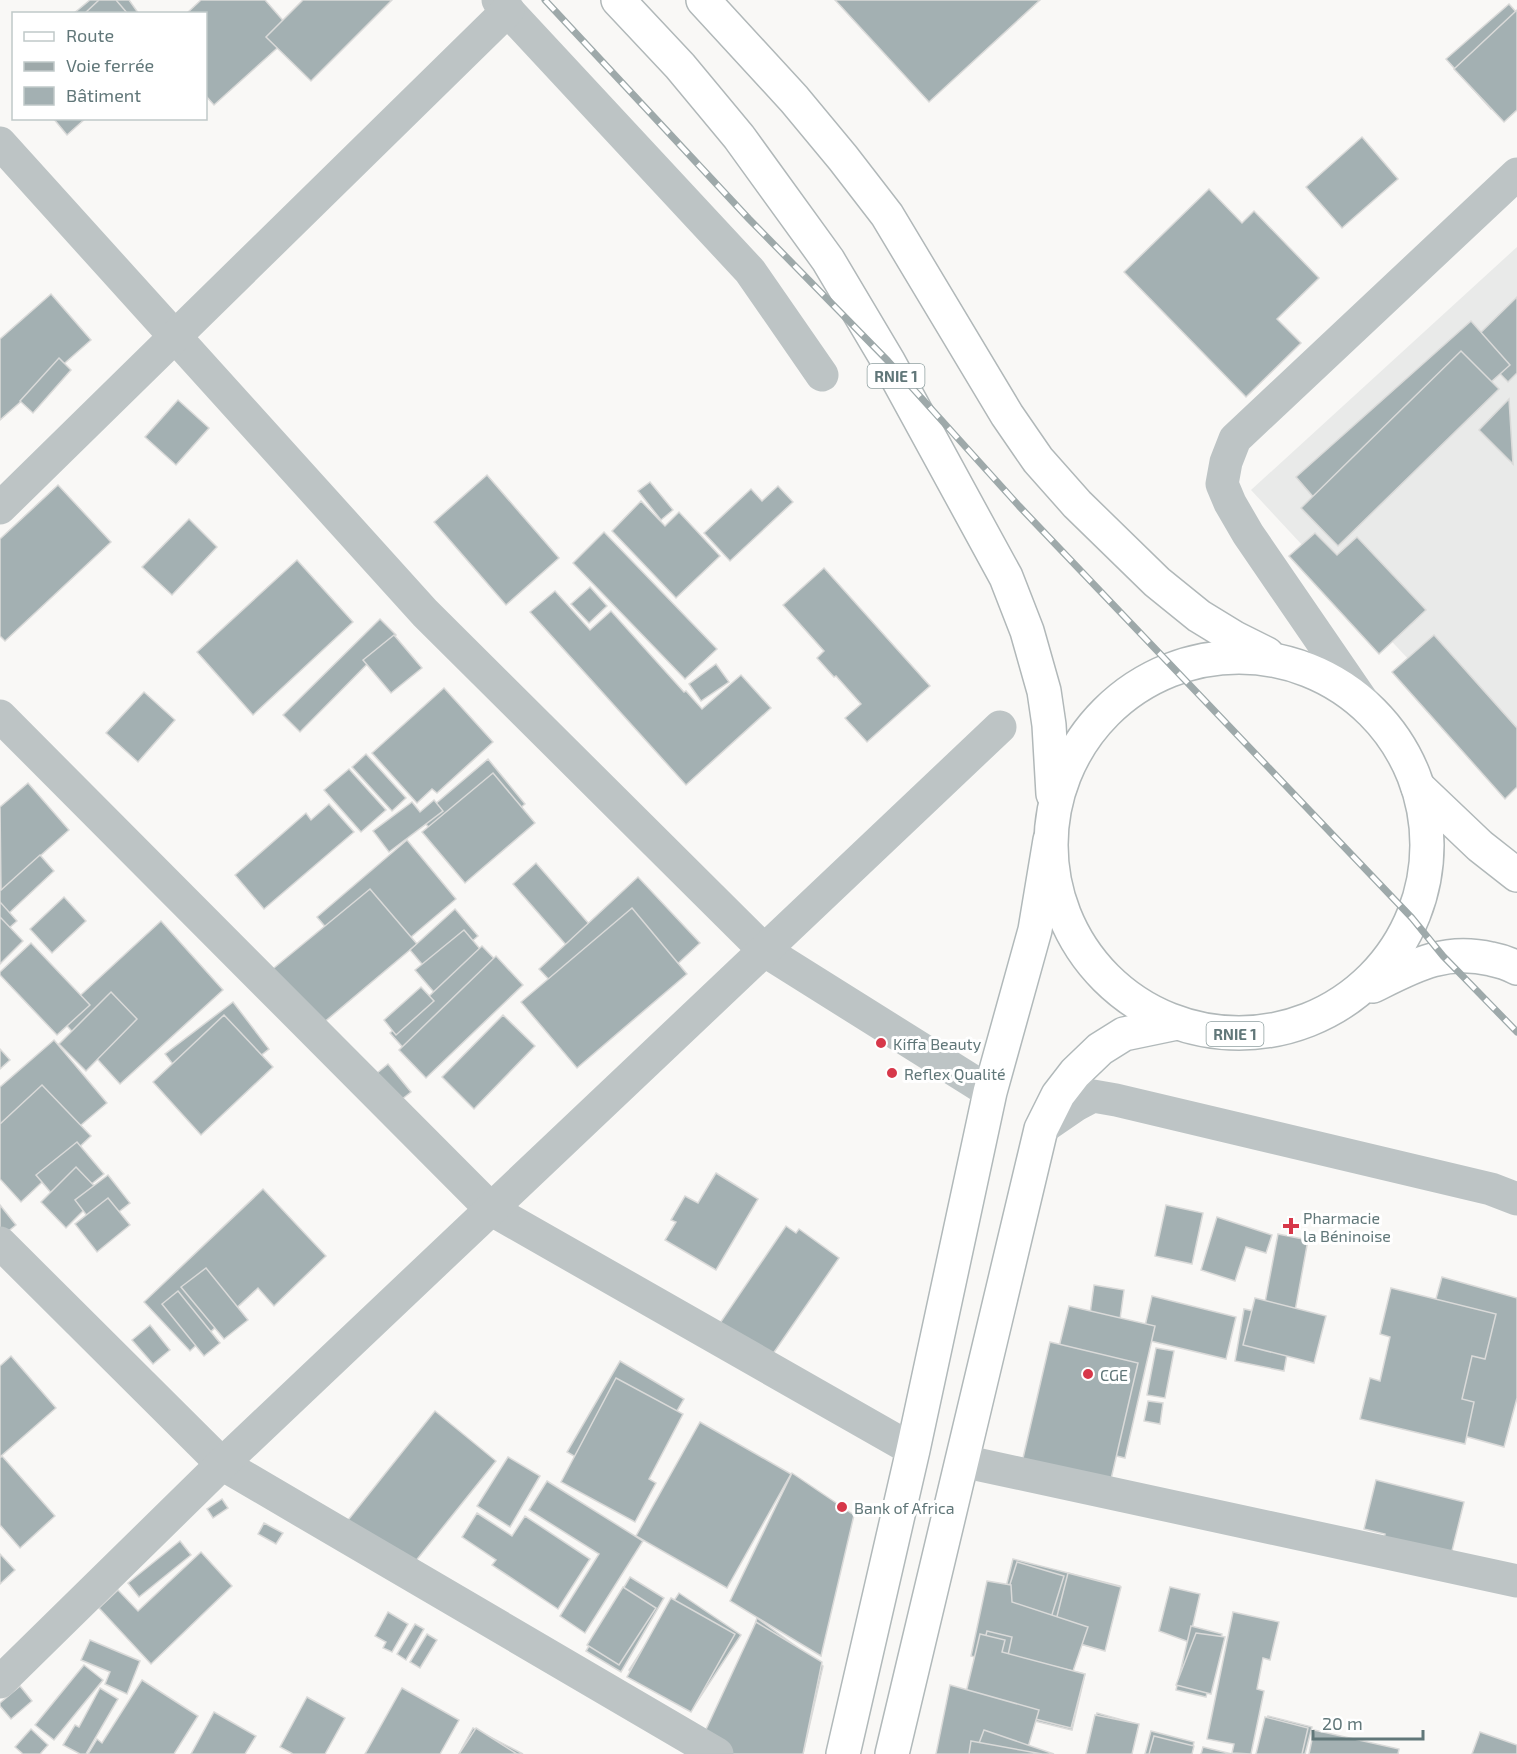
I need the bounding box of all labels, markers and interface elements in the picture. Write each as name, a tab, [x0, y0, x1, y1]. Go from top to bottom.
legend	[12, 12, 207, 120]
text: Route	[66, 24, 114, 46]
text: Voie ferrée	[66, 54, 154, 76]
text: Bâtiment	[66, 84, 141, 106]
road number: RNIE 1	[868, 364, 924, 388]
road number: RNIE 1	[1206, 1022, 1264, 1046]
place label: Kiffa Beauty	[893, 1034, 982, 1053]
marker: Kiffa Beauty	[874, 1036, 888, 1050]
place label: Reflex Qualité	[904, 1064, 1006, 1084]
marker: Reflex Qualité	[885, 1066, 899, 1080]
place label: Pharmacie la Béninoise	[1303, 1208, 1391, 1245]
marker: Pharmacie la Béninoise	[1284, 1219, 1298, 1233]
place label: CGE	[1100, 1365, 1128, 1384]
marker: CGE	[1081, 1367, 1095, 1381]
place label: Bank of Africa	[854, 1498, 955, 1517]
marker: Bank of Africa	[835, 1500, 849, 1514]
scale bar	[1313, 1703, 1422, 1741]
text: 20 m	[1322, 1712, 1363, 1734]

